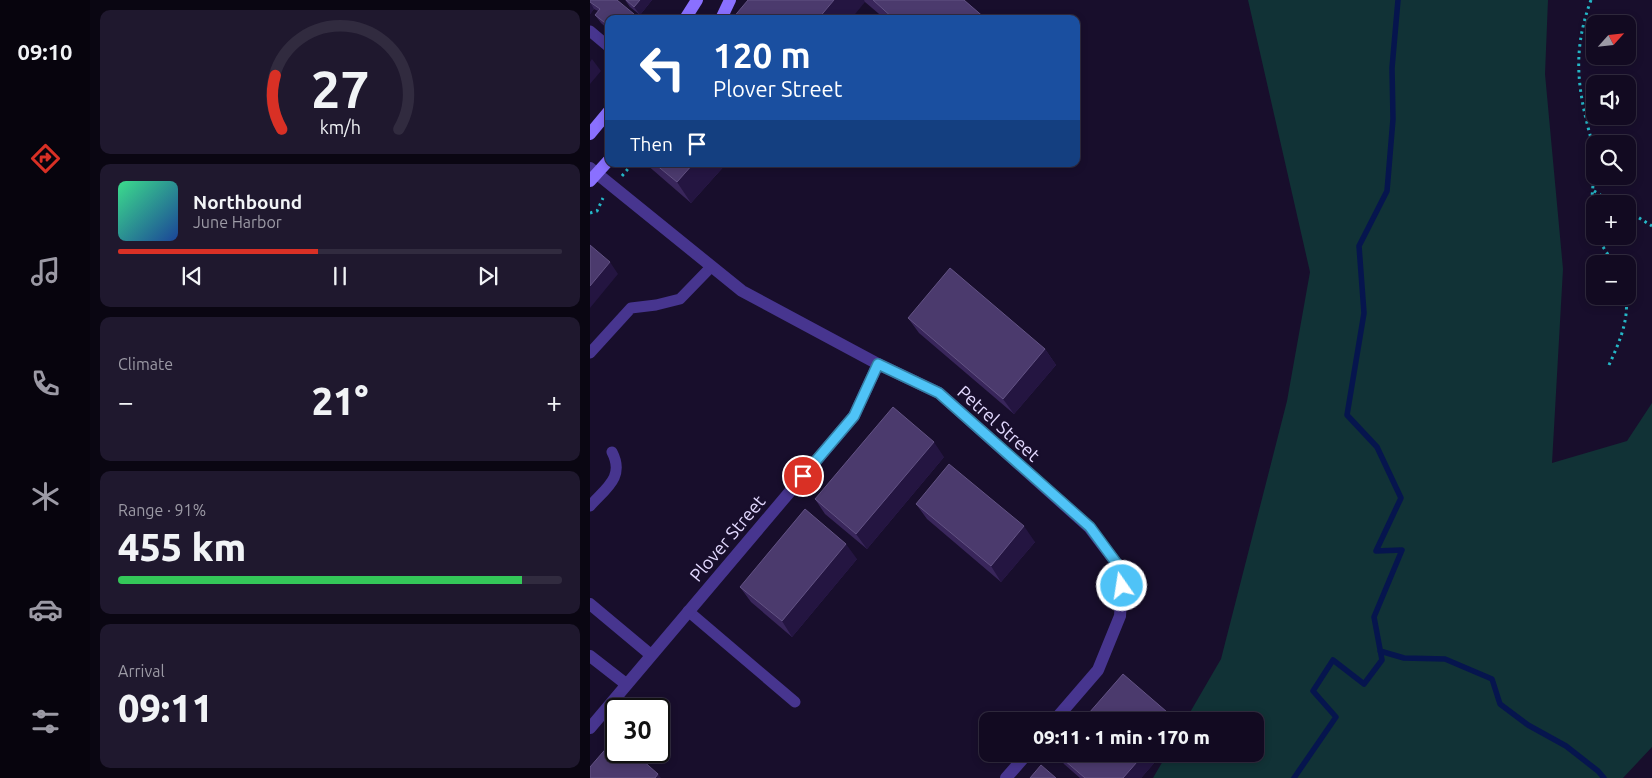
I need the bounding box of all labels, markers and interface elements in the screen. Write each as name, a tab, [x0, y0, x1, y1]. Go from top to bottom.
north arrow	[1586, 15, 1636, 65]
map controls	[1586, 15, 1636, 305]
icon: left	[630, 35, 695, 100]
text: 120 m	[713, 35, 811, 75]
text: 09:10	[17, 39, 73, 64]
text: 27	[311, 60, 369, 118]
button: sound	[1586, 75, 1636, 125]
text: Plover Street	[713, 76, 842, 101]
text: km/h	[319, 117, 361, 137]
icon: arrive	[683, 130, 711, 158]
text: Then	[630, 133, 673, 155]
button: search	[1586, 135, 1636, 185]
icon: directions	[28, 141, 63, 176]
text: Northbound	[193, 191, 302, 213]
button: +	[1586, 195, 1636, 245]
text: June Harbor	[193, 213, 282, 231]
icon: music	[28, 254, 63, 289]
button: −	[1586, 255, 1636, 305]
icon: previous	[178, 262, 206, 290]
icon: pause	[326, 262, 354, 290]
icon: next	[474, 262, 502, 290]
text: Climate	[118, 355, 173, 373]
icon: phone	[28, 366, 63, 401]
text: 21°	[312, 380, 368, 422]
street label: Petrel Street	[954, 381, 1044, 465]
text: −	[118, 386, 134, 417]
text: +	[546, 386, 562, 417]
pin	[782, 455, 824, 497]
icon: arrive	[789, 462, 817, 490]
icon: climate	[28, 479, 63, 514]
street label: Plover Street	[685, 491, 769, 585]
text: Range · 91%	[118, 501, 206, 519]
text: 455 km	[118, 526, 246, 568]
position arrow	[1095, 559, 1147, 611]
icon: car	[28, 592, 63, 627]
text: Arrival	[118, 662, 165, 680]
text: 09:11	[118, 687, 213, 729]
speed limit sign: 30	[605, 698, 670, 763]
icon: filters	[28, 704, 63, 739]
text: 09:11 · 1 min · 170 m	[1033, 726, 1210, 748]

